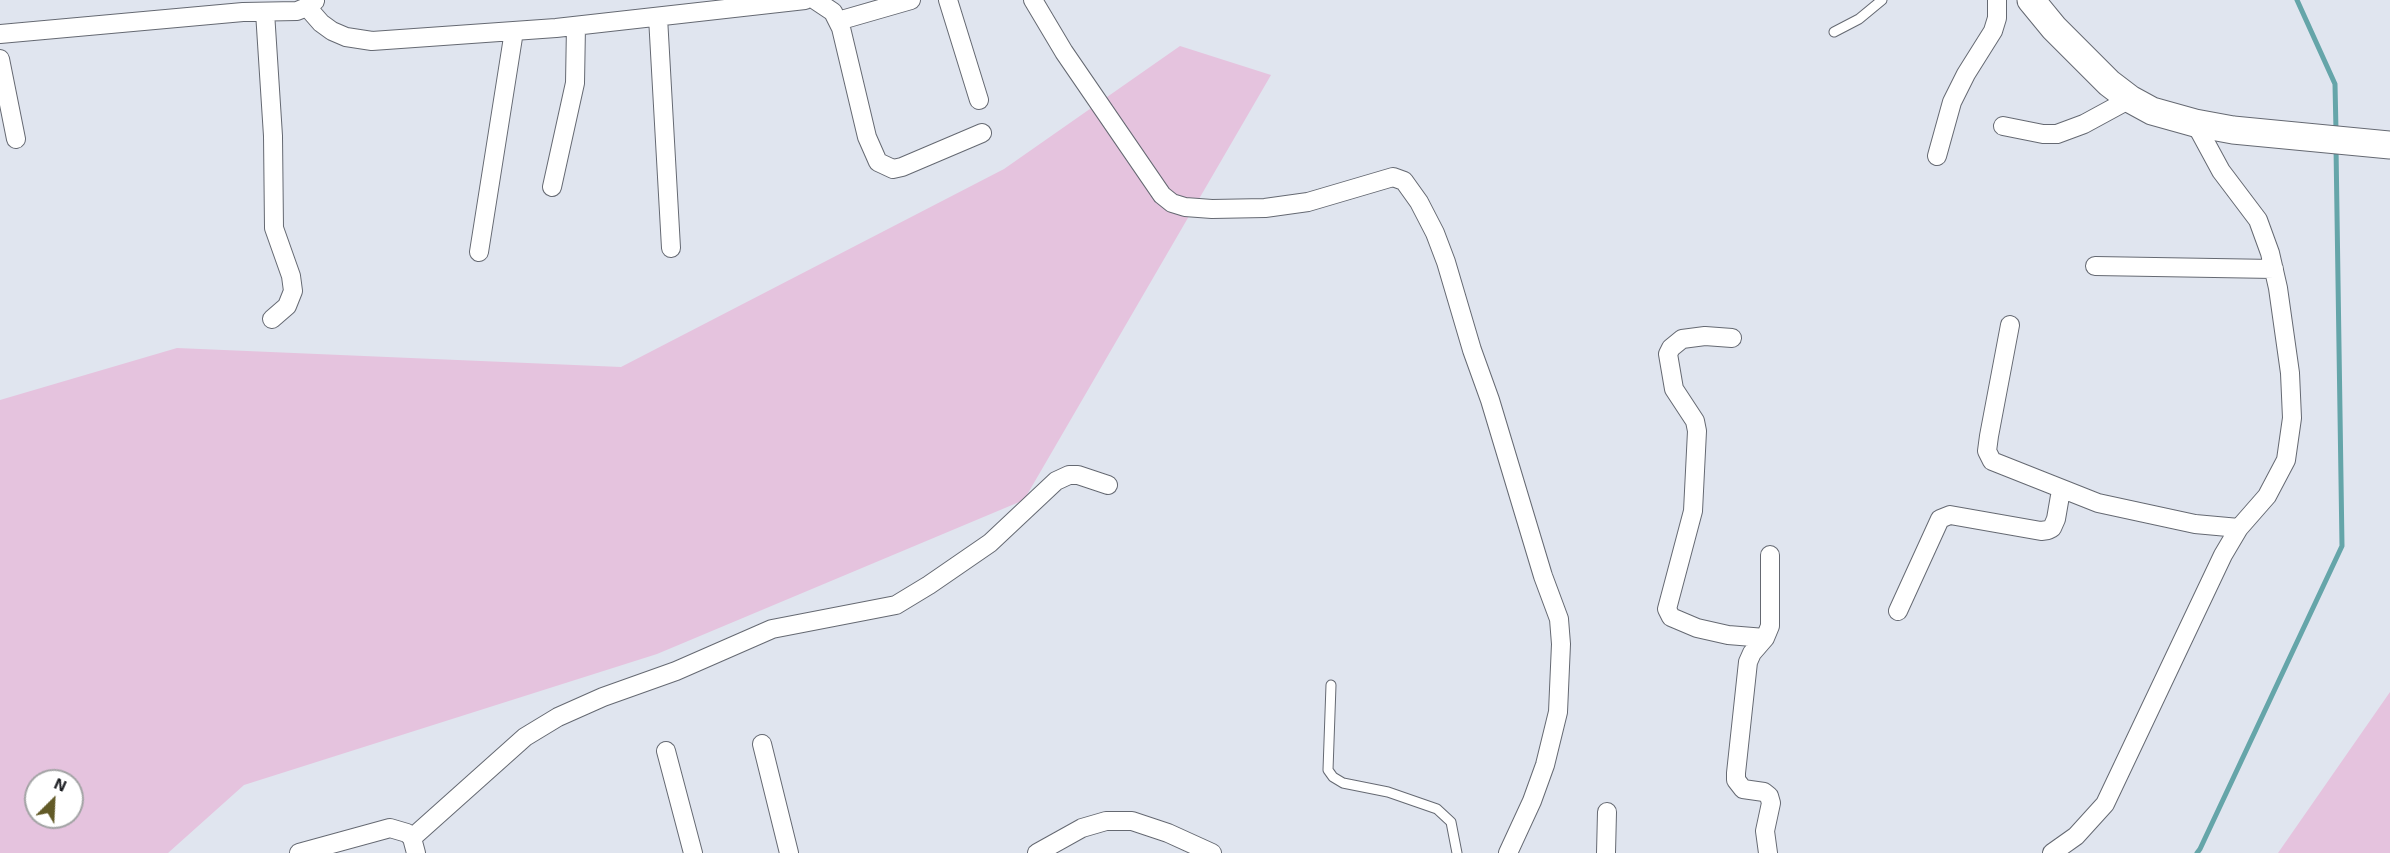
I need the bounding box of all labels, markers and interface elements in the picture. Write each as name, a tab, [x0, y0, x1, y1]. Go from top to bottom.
north arrow	[24, 769, 84, 829]
text: N	[52, 773, 70, 795]

